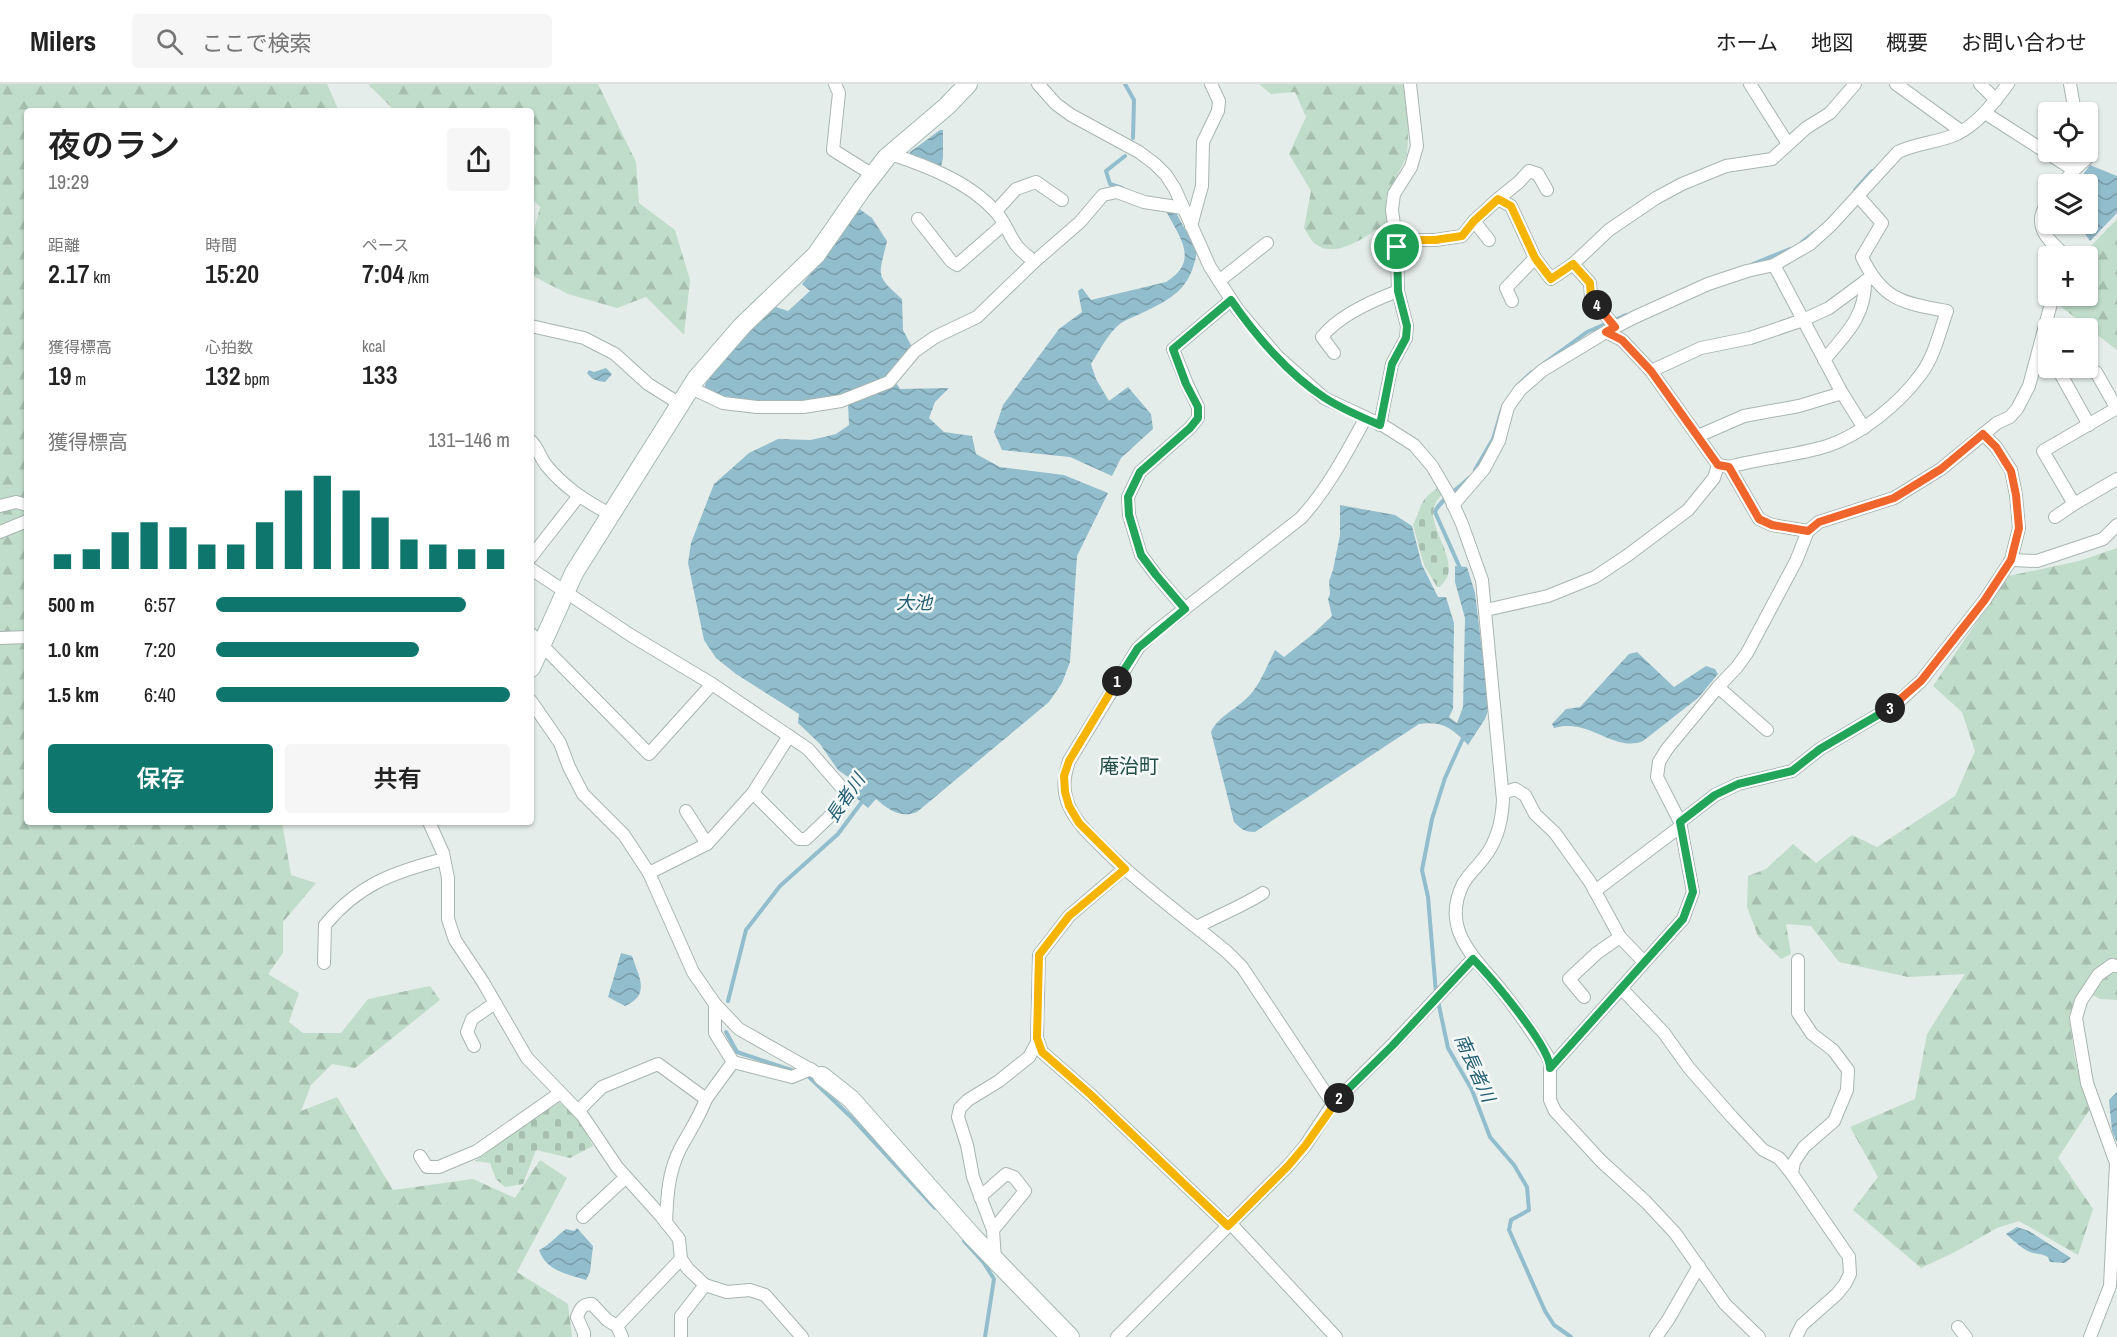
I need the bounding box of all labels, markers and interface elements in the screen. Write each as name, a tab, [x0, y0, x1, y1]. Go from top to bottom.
search box	[132, 14, 552, 68]
text: Milers	[30, 22, 96, 60]
icon: search	[153, 25, 186, 58]
text: ここで検索	[201, 28, 311, 58]
text: ホーム	[1716, 28, 1778, 57]
text: 地図	[1811, 28, 1853, 57]
text: 概要	[1886, 28, 1928, 57]
text: お問い合わせ	[1961, 28, 2087, 57]
map controls	[2038, 102, 2098, 378]
button: locate	[2038, 102, 2098, 162]
text: 夜のラン	[48, 123, 180, 167]
button: share	[447, 128, 510, 191]
text: 19:29	[48, 168, 89, 195]
button: layers	[2038, 174, 2098, 234]
pin	[1371, 221, 1422, 272]
icon: arrive	[1380, 230, 1413, 263]
text: 距離	[48, 234, 80, 256]
text: 時間	[205, 234, 237, 256]
text: ペース	[362, 234, 409, 256]
button: +	[2038, 246, 2098, 306]
text: 2.17	[48, 256, 90, 291]
text: 15:20	[205, 256, 259, 291]
text: 7:04	[362, 256, 404, 291]
text: km	[90, 266, 111, 288]
text: /km	[404, 266, 429, 288]
pin: 4	[1582, 290, 1612, 320]
text: 4	[1593, 294, 1601, 316]
button: −	[2038, 318, 2098, 378]
text: kcal	[362, 335, 385, 357]
text: 獲得標高	[48, 336, 112, 358]
text: 心拍数	[205, 336, 253, 358]
text: 133	[362, 357, 398, 392]
text: 19	[48, 358, 72, 393]
text: 132	[205, 358, 241, 393]
text: m	[72, 368, 86, 390]
text: bpm	[241, 368, 270, 390]
text: 131–146 m	[428, 426, 510, 453]
text: 獲得標高	[48, 428, 128, 455]
water label: 大池	[896, 590, 934, 615]
text: 500 m	[48, 591, 95, 618]
text: 6:57	[144, 591, 176, 618]
text: 1.0 km	[48, 636, 99, 663]
text: 7:20	[144, 636, 176, 663]
pin: 1	[1102, 666, 1132, 696]
text: 1	[1113, 670, 1121, 692]
text: 1.5 km	[48, 681, 99, 708]
text: 6:40	[144, 681, 176, 708]
pin: 3	[1875, 693, 1905, 723]
text: 3	[1886, 697, 1894, 719]
button: 保存	[48, 744, 273, 813]
button: 共有	[285, 744, 510, 813]
district label: 庵治町	[1099, 752, 1159, 779]
water label: 長者川	[820, 767, 872, 827]
water label: 南長者川	[1449, 1030, 1502, 1108]
pin: 2	[1324, 1083, 1354, 1113]
text: 2	[1335, 1087, 1343, 1109]

